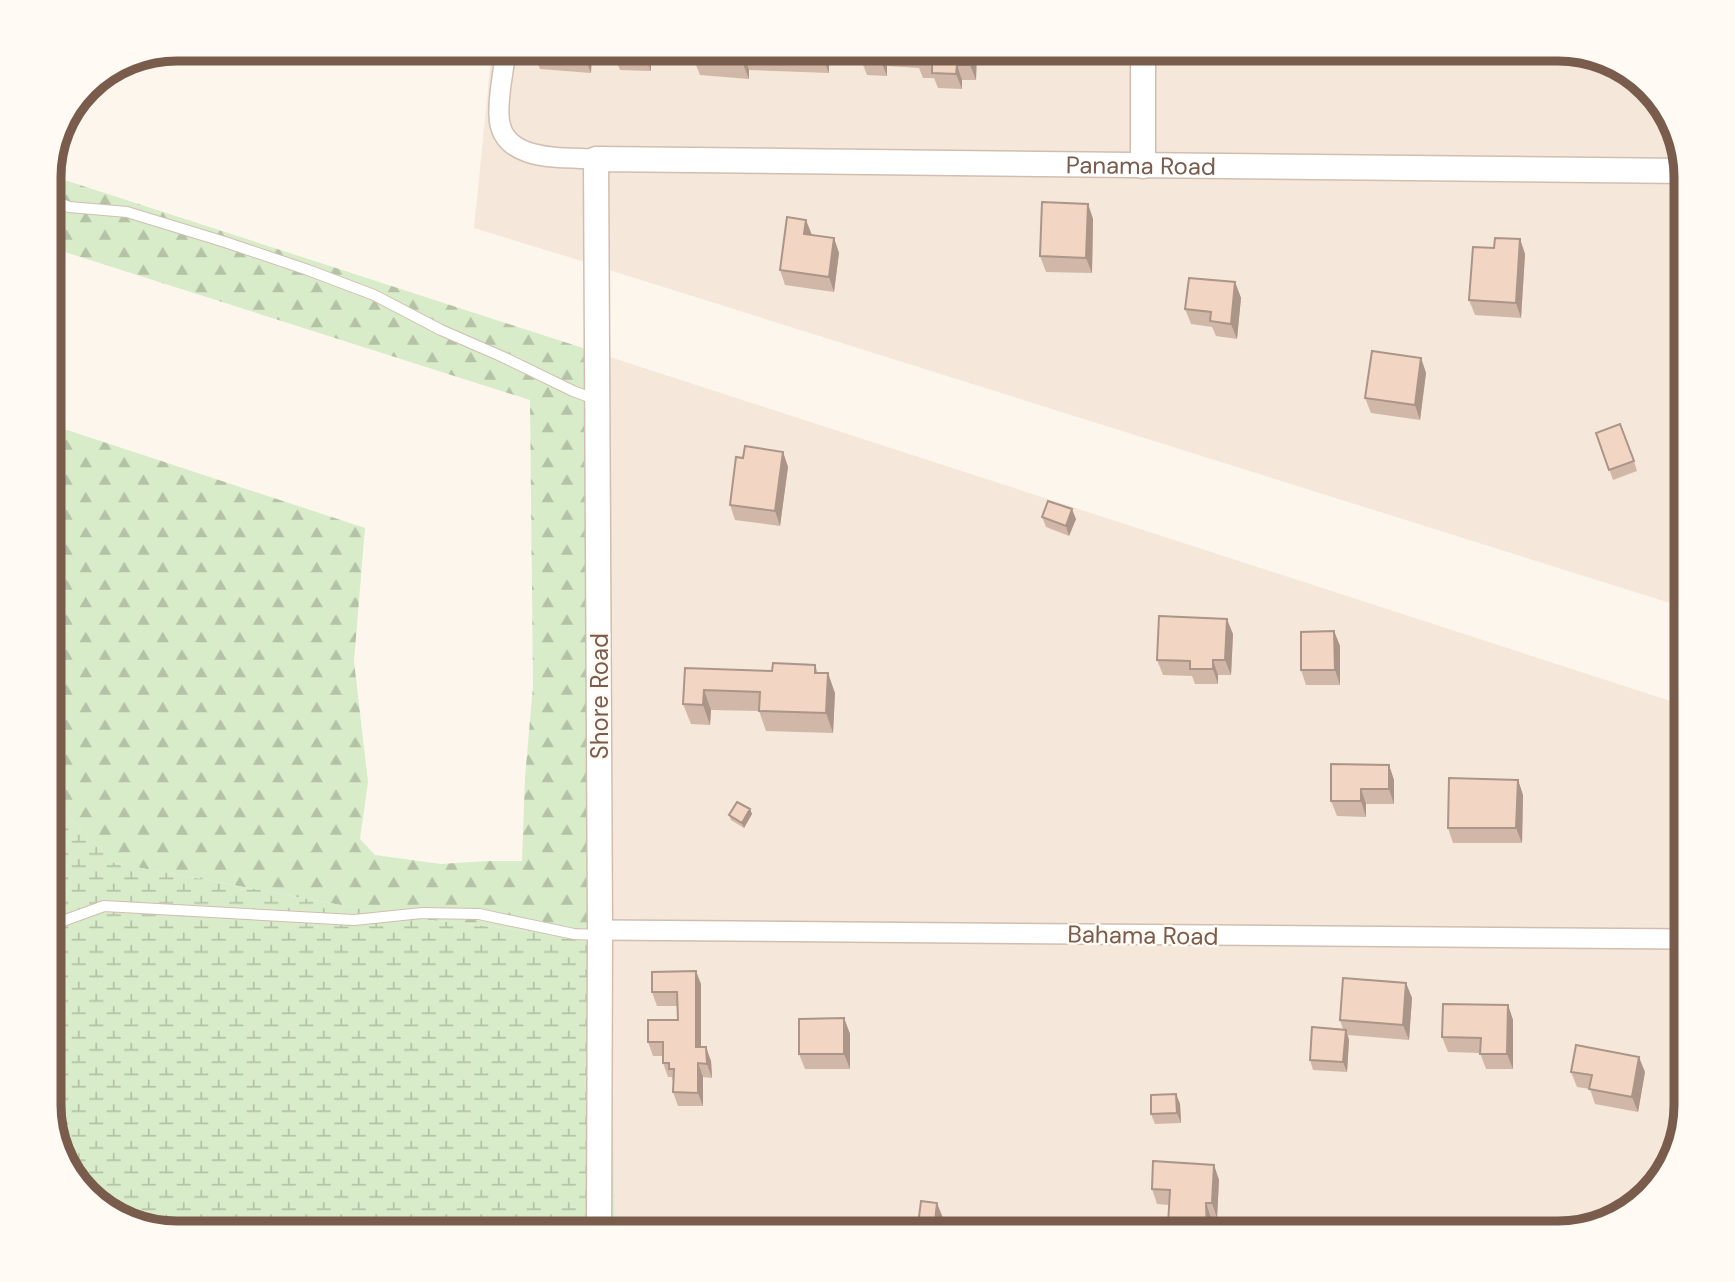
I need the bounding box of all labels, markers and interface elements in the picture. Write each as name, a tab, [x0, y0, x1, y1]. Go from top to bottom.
street label: Panama Road	[1066, 149, 1216, 181]
street label: Shore Road	[584, 633, 615, 759]
street label: Bahama Road	[1067, 918, 1219, 952]

